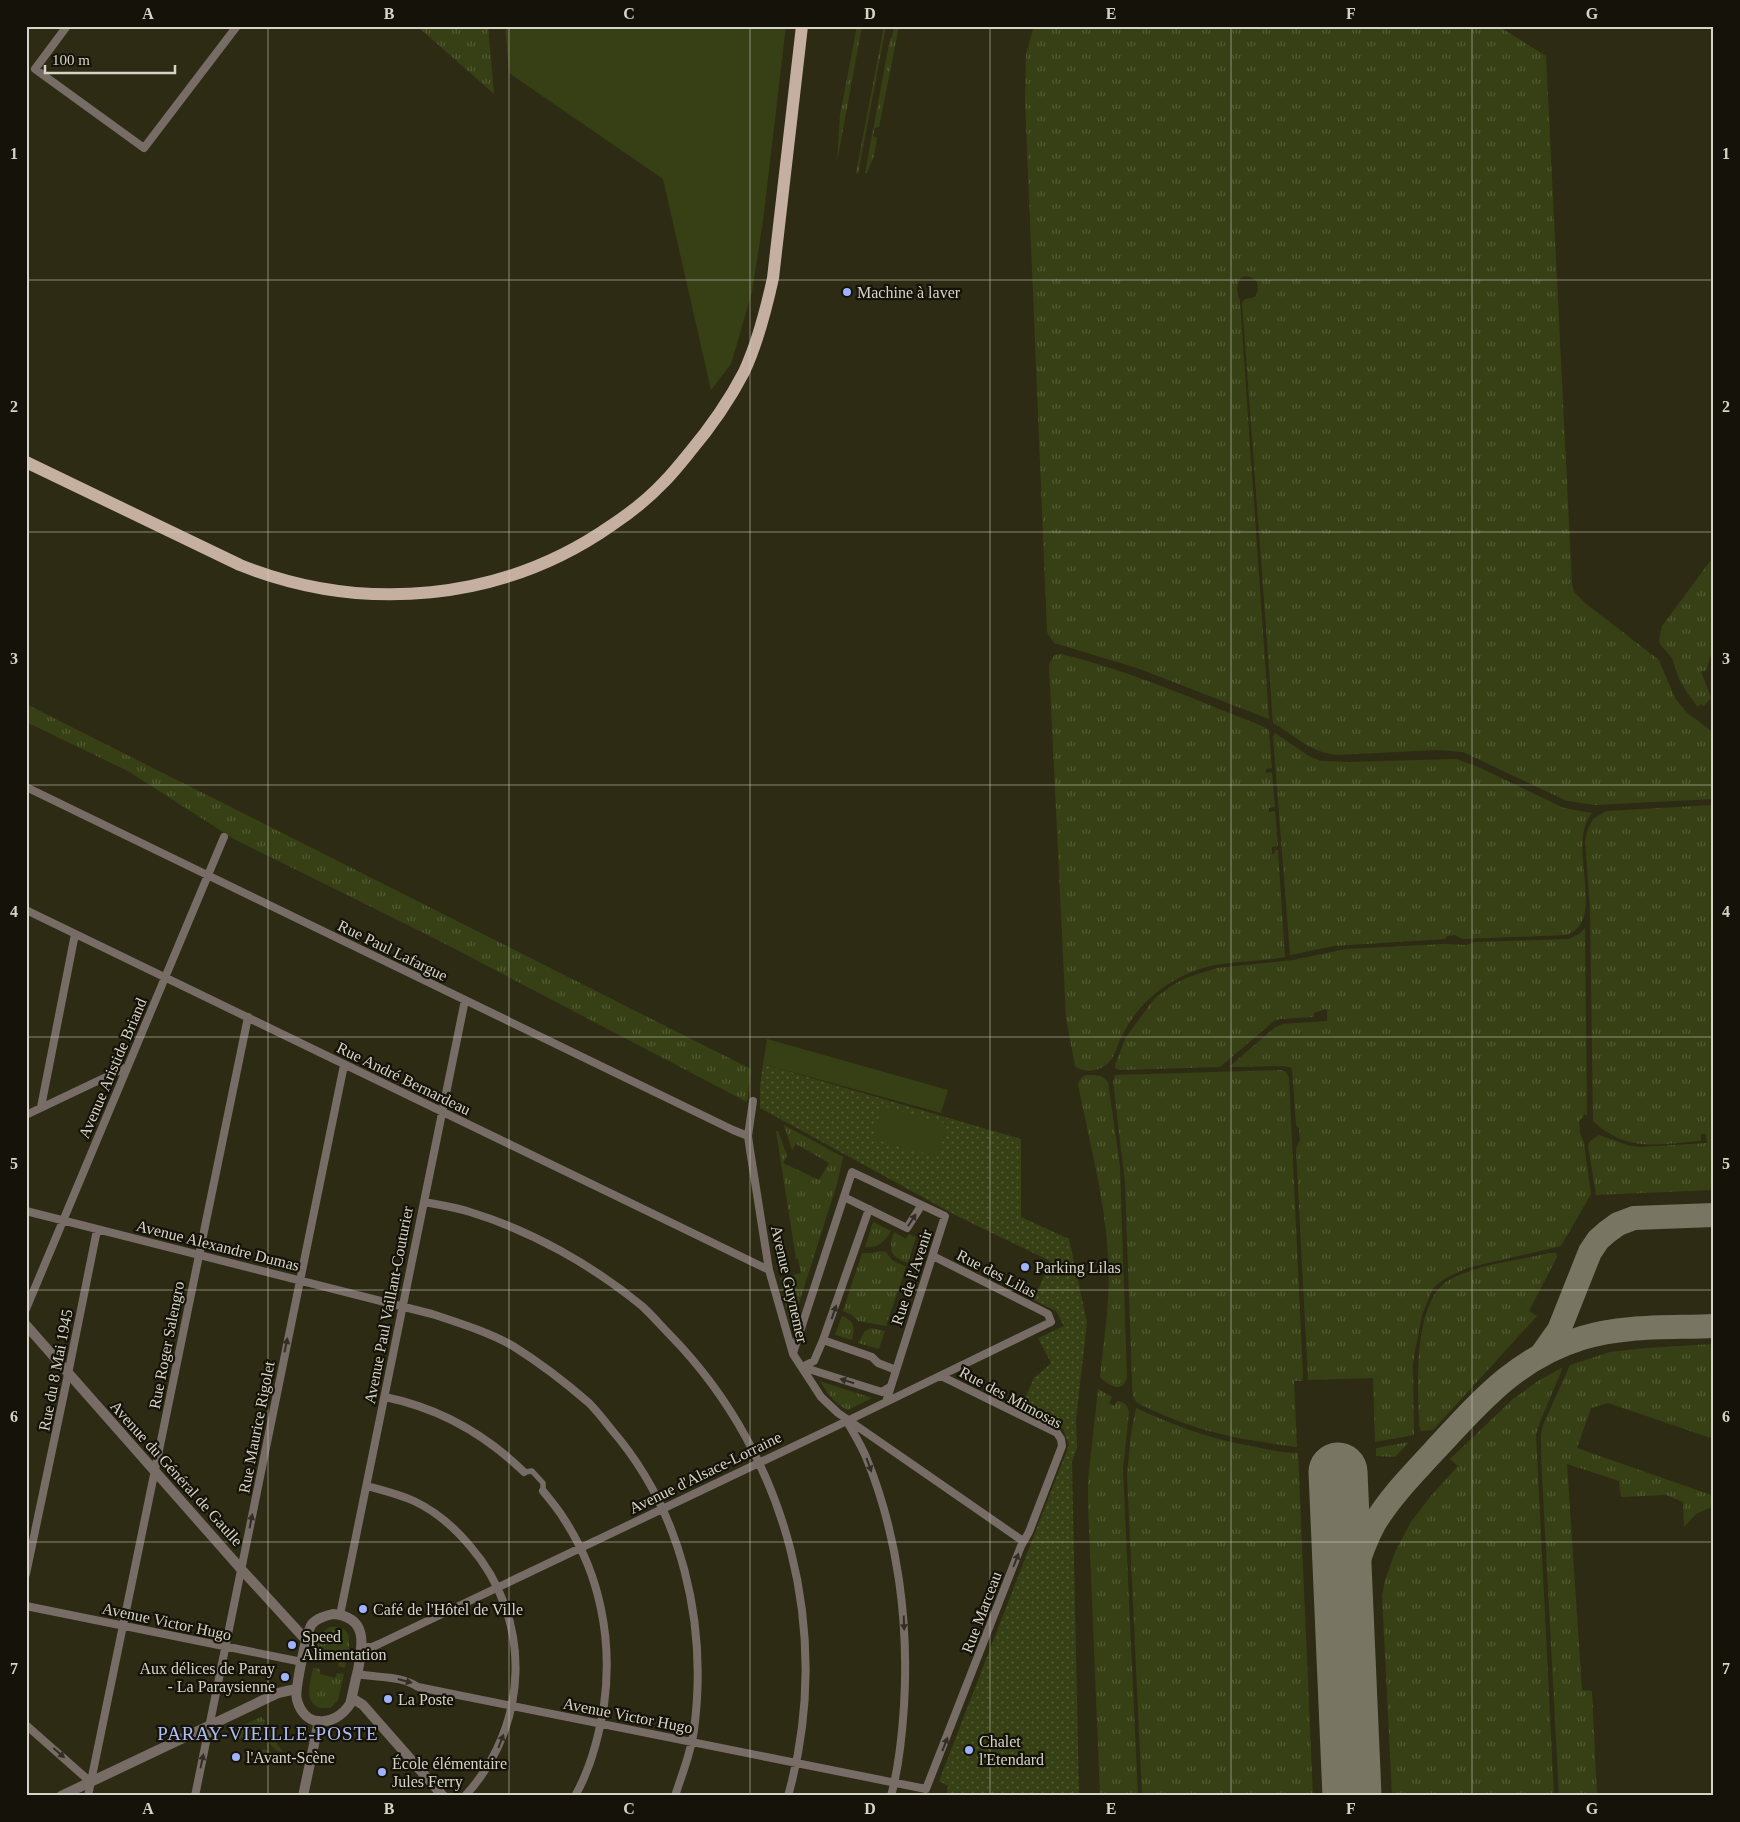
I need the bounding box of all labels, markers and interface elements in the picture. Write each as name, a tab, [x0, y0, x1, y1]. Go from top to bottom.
text: A	[142, 5, 154, 22]
text: B	[384, 5, 395, 22]
text: C	[623, 5, 635, 22]
text: D	[864, 5, 876, 22]
text: E	[1106, 5, 1116, 22]
text: F	[1346, 5, 1356, 22]
text: G	[1586, 5, 1599, 22]
scale bar	[45, 42, 175, 74]
text: 100 m	[52, 52, 90, 68]
text: 1	[10, 145, 18, 162]
text: 1	[1722, 145, 1730, 162]
place label: Machine à laver	[857, 284, 961, 301]
marker: Machine à laver	[841, 286, 853, 298]
text: 2	[10, 398, 18, 415]
text: 2	[1722, 398, 1730, 415]
text: 3	[10, 650, 18, 667]
text: 3	[1722, 650, 1730, 667]
text: 4	[10, 903, 18, 920]
text: 4	[1722, 903, 1730, 920]
street label: Rue Paul Lafargue	[335, 917, 450, 985]
street label: Avenue Aristide Briand	[75, 995, 150, 1141]
street label: Rue André Bernardeau	[334, 1039, 473, 1118]
text: 5	[10, 1155, 18, 1172]
text: 5	[1722, 1155, 1730, 1172]
street label: Avenue Paul Vaillant-Couturier	[361, 1204, 416, 1405]
one-way arrow	[907, 1213, 917, 1227]
street label: Avenue Alexandre Dumas	[134, 1217, 301, 1274]
street label: Avenue Guynemer	[767, 1224, 811, 1345]
street label: Rue de l'Avenir	[888, 1227, 935, 1327]
street label: Rue des Lilas	[954, 1246, 1039, 1301]
place label: Parking Lilas	[1035, 1259, 1121, 1277]
marker: Parking Lilas	[1019, 1261, 1031, 1273]
street label: Rue Roger Salengro	[146, 1280, 188, 1411]
one-way arrow	[830, 1304, 838, 1319]
street label: Rue du 8 Mai 1945	[35, 1308, 76, 1432]
one-way arrow	[282, 1337, 290, 1352]
street label: Rue Maurice Rigolet	[235, 1359, 279, 1495]
street label: Rue des Mimosas	[957, 1363, 1065, 1432]
one-way arrow	[839, 1376, 854, 1384]
street label: Avenue du Général de Gaulle	[107, 1397, 246, 1549]
text: 6	[10, 1408, 18, 1425]
text: 6	[1722, 1408, 1730, 1425]
street label: Avenue d'Alsace-Lorraine	[626, 1428, 784, 1517]
one-way arrow	[865, 1458, 873, 1473]
one-way arrow	[247, 1514, 255, 1529]
one-way arrow	[1012, 1553, 1020, 1567]
street label: Rue Marceau	[958, 1569, 1005, 1655]
street label: Avenue Victor Hugo	[100, 1599, 233, 1644]
place label: Café de l'Hôtel de Ville	[373, 1601, 523, 1618]
marker: Café de l'Hôtel de Ville	[357, 1603, 369, 1615]
one-way arrow	[900, 1615, 908, 1631]
place label: Speed Alimentation	[302, 1628, 386, 1663]
marker: Speed Alimentation	[286, 1639, 298, 1651]
text: 7	[10, 1660, 18, 1677]
place label: Aux délices de Paray - La Paraysienne	[139, 1660, 275, 1696]
text: 7	[1722, 1660, 1730, 1677]
marker: Aux délices de Paray - La Paraysienne	[279, 1671, 291, 1683]
one-way arrow	[397, 1677, 412, 1685]
place label: La Poste	[398, 1691, 454, 1708]
marker: La Poste	[382, 1693, 394, 1705]
street label: Avenue Victor Hugo	[561, 1695, 694, 1737]
district label: PARAY-VIEILLE-POSTE	[157, 1723, 379, 1744]
one-way arrow	[497, 1733, 505, 1748]
place label: Chalet l'Etendard	[979, 1733, 1044, 1768]
one-way arrow	[941, 1736, 949, 1751]
marker: Chalet l'Etendard	[963, 1744, 975, 1756]
one-way arrow	[52, 1748, 65, 1759]
place label: l'Avant-Scène	[246, 1749, 335, 1766]
marker: l'Avant-Scène	[230, 1751, 242, 1763]
one-way arrow	[198, 1753, 206, 1768]
place label: École élémentaire Jules Ferry	[392, 1754, 507, 1791]
marker: École élémentaire Jules Ferry	[376, 1766, 388, 1778]
text: A	[142, 1800, 154, 1817]
text: B	[384, 1800, 395, 1817]
text: C	[623, 1800, 635, 1817]
text: D	[864, 1800, 876, 1817]
text: E	[1106, 1800, 1116, 1817]
text: F	[1346, 1800, 1356, 1817]
text: G	[1586, 1800, 1599, 1817]

